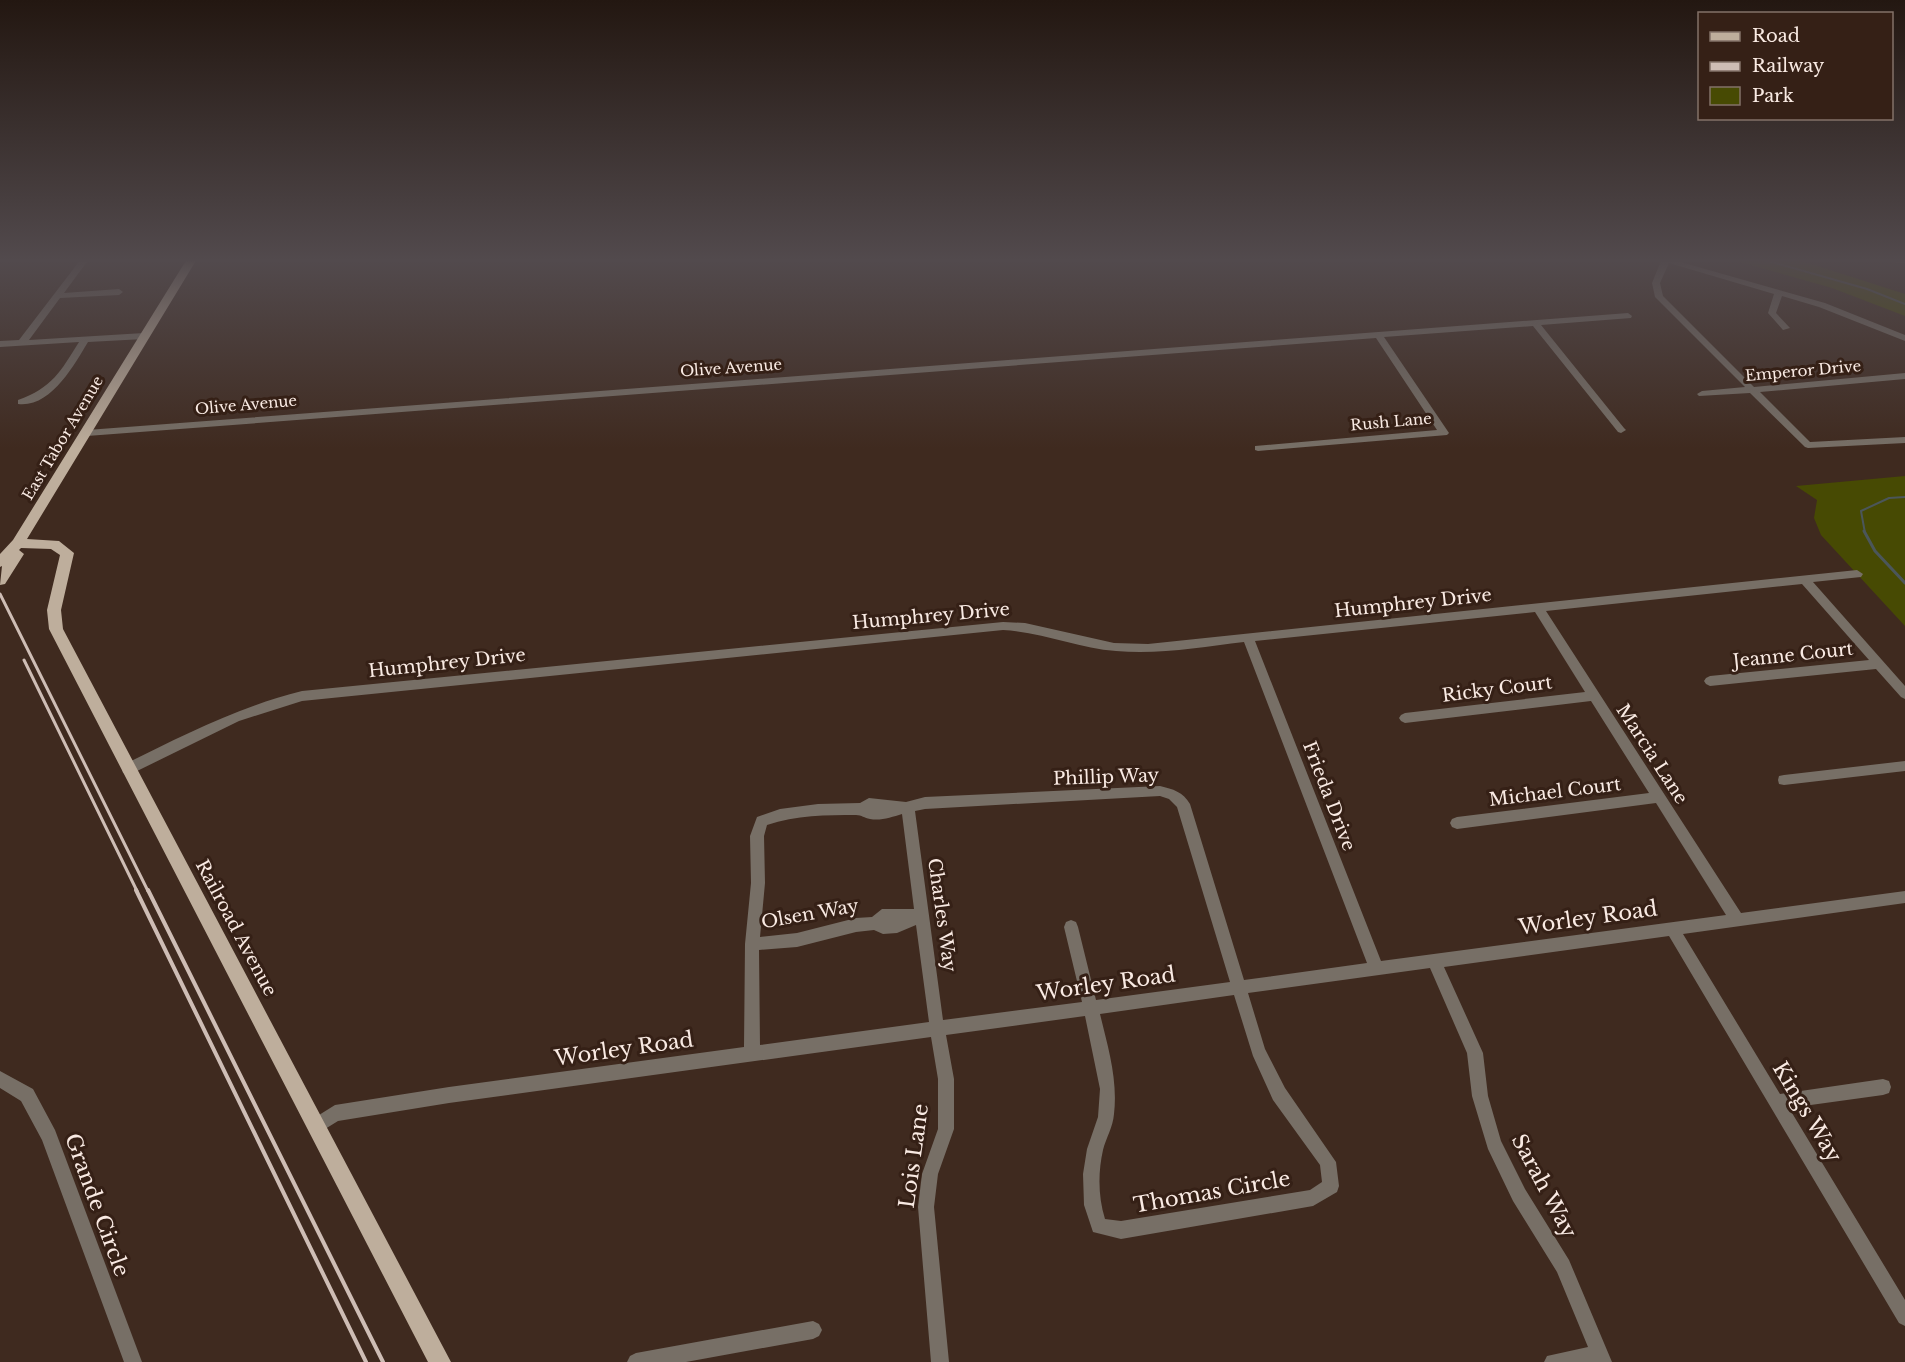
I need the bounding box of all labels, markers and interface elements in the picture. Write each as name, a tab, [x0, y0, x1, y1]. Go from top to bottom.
legend	[1698, 12, 1893, 120]
text: Road	[1752, 25, 1800, 47]
text: Railway	[1752, 55, 1825, 77]
text: Park	[1752, 85, 1794, 107]
street label: Olive Avenue	[679, 354, 783, 381]
street label: Emperor Drive	[1744, 356, 1862, 385]
street label: East Tabor Avenue	[18, 372, 107, 503]
street label: Olive Avenue	[194, 391, 298, 418]
street label: Rush Lane	[1350, 408, 1432, 435]
street label: Humphrey Drive	[1333, 584, 1493, 622]
street label: Humphrey Drive	[851, 598, 1011, 634]
street label: Jeanne Court	[1730, 638, 1854, 672]
street label: Humphrey Drive	[367, 644, 527, 682]
street label: Ricky Court	[1441, 671, 1554, 707]
street label: Marcia Lane	[1612, 700, 1692, 808]
street label: Frieda Drive	[1298, 738, 1360, 854]
street label: Phillip Way	[1053, 764, 1160, 790]
street label: Michael Court	[1488, 773, 1622, 811]
street label: Railroad Avenue	[191, 856, 281, 1000]
street label: Charles Way	[923, 857, 961, 974]
street label: Olsen Way	[759, 895, 861, 933]
street label: Worley Road	[1516, 895, 1659, 941]
street label: Worley Road	[1034, 961, 1177, 1007]
street label: Worley Road	[552, 1026, 695, 1072]
street label: Kings Way	[1767, 1057, 1847, 1168]
street label: Lois Lane	[894, 1102, 934, 1210]
street label: Grande Circle	[59, 1130, 135, 1280]
street label: Sarah Way	[1506, 1130, 1582, 1243]
street label: Thomas Circle	[1132, 1165, 1292, 1219]

